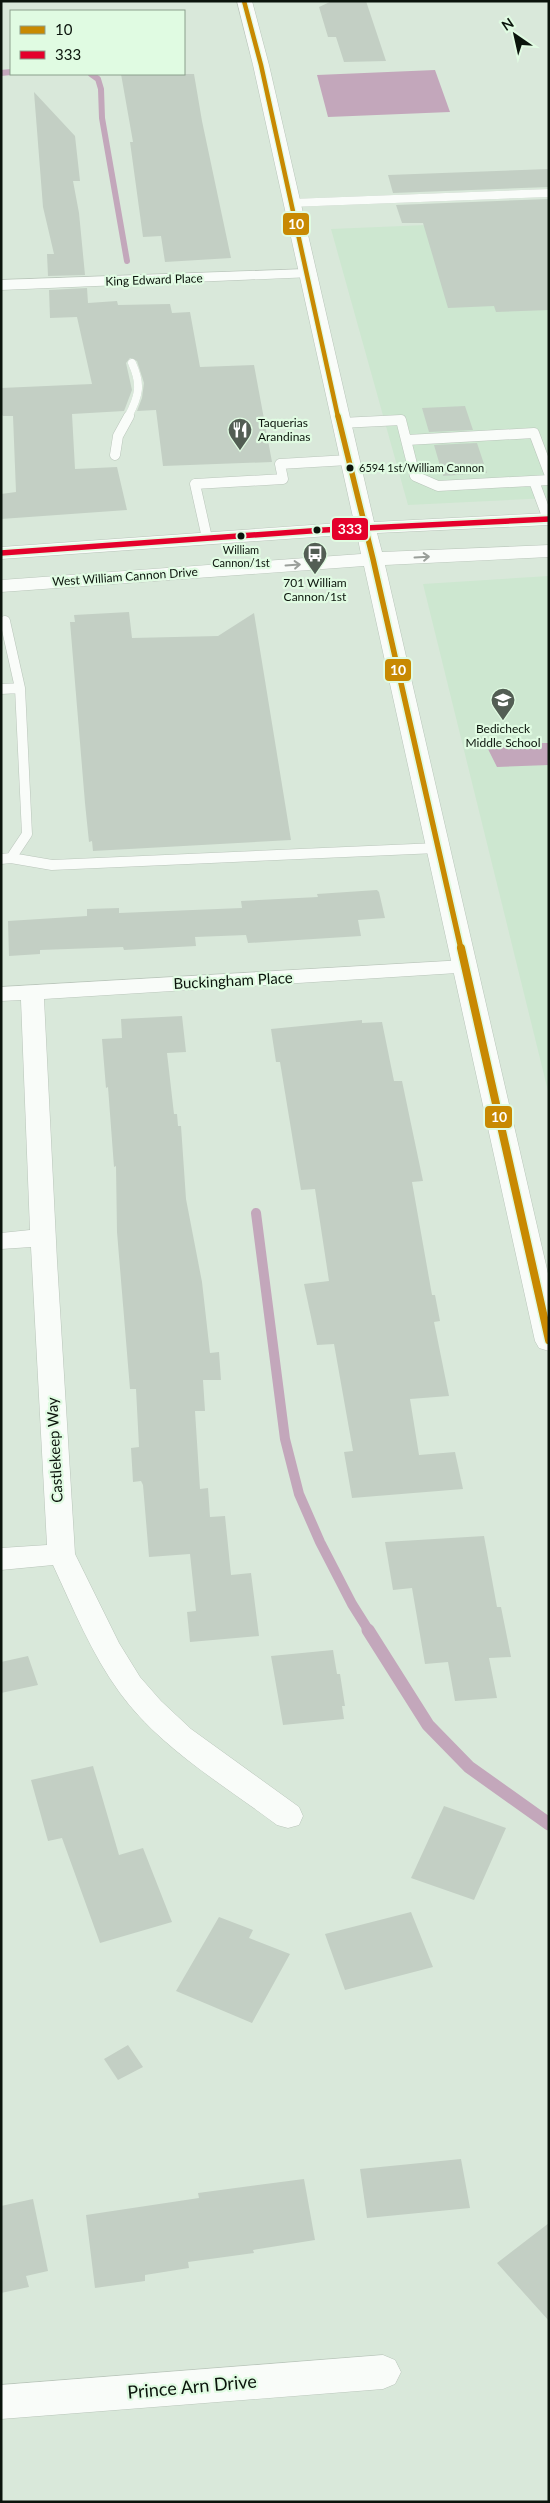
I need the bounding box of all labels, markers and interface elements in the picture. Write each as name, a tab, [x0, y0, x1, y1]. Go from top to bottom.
legend	[10, 10, 185, 75]
north arrow	[490, 10, 540, 60]
text: N	[498, 14, 517, 34]
text: 10	[55, 20, 73, 38]
text: 333	[55, 45, 81, 63]
line badge: 10	[282, 212, 310, 236]
text: 10	[288, 215, 304, 232]
street label: King Edward Place	[105, 270, 203, 289]
place label: Taquerias Arandinas	[258, 415, 311, 444]
restaurant icon: Taquerias Arandinas	[227, 417, 253, 451]
place label: 6594 1st/William Cannon	[359, 461, 484, 474]
marker: 6594 1st/William Cannon	[345, 463, 355, 473]
line badge: 333	[331, 517, 369, 541]
text: 333	[338, 520, 362, 537]
unlabelled marker	[312, 525, 322, 535]
marker: William Cannon/1st	[236, 531, 246, 541]
bus stop icon: 701 William Cannon/1st	[302, 541, 328, 575]
place label: William Cannon/1st	[212, 543, 270, 569]
one-way arrow	[414, 552, 430, 562]
one-way arrow	[284, 560, 300, 569]
street label: West William Cannon Drive	[52, 564, 198, 589]
place label: 701 William Cannon/1st	[283, 575, 347, 604]
line badge: 10	[384, 658, 412, 682]
text: 10	[390, 661, 406, 678]
school or university icon: Bedicheck Middle School	[490, 687, 516, 721]
place label: Bedicheck Middle School	[466, 721, 540, 750]
street label: Buckingham Place	[173, 968, 293, 992]
line badge: 10	[484, 1105, 513, 1129]
text: 10	[491, 1108, 507, 1125]
street label: Castlekeep Way	[42, 1397, 66, 1503]
street label: Prince Arn Drive	[126, 2369, 258, 2403]

